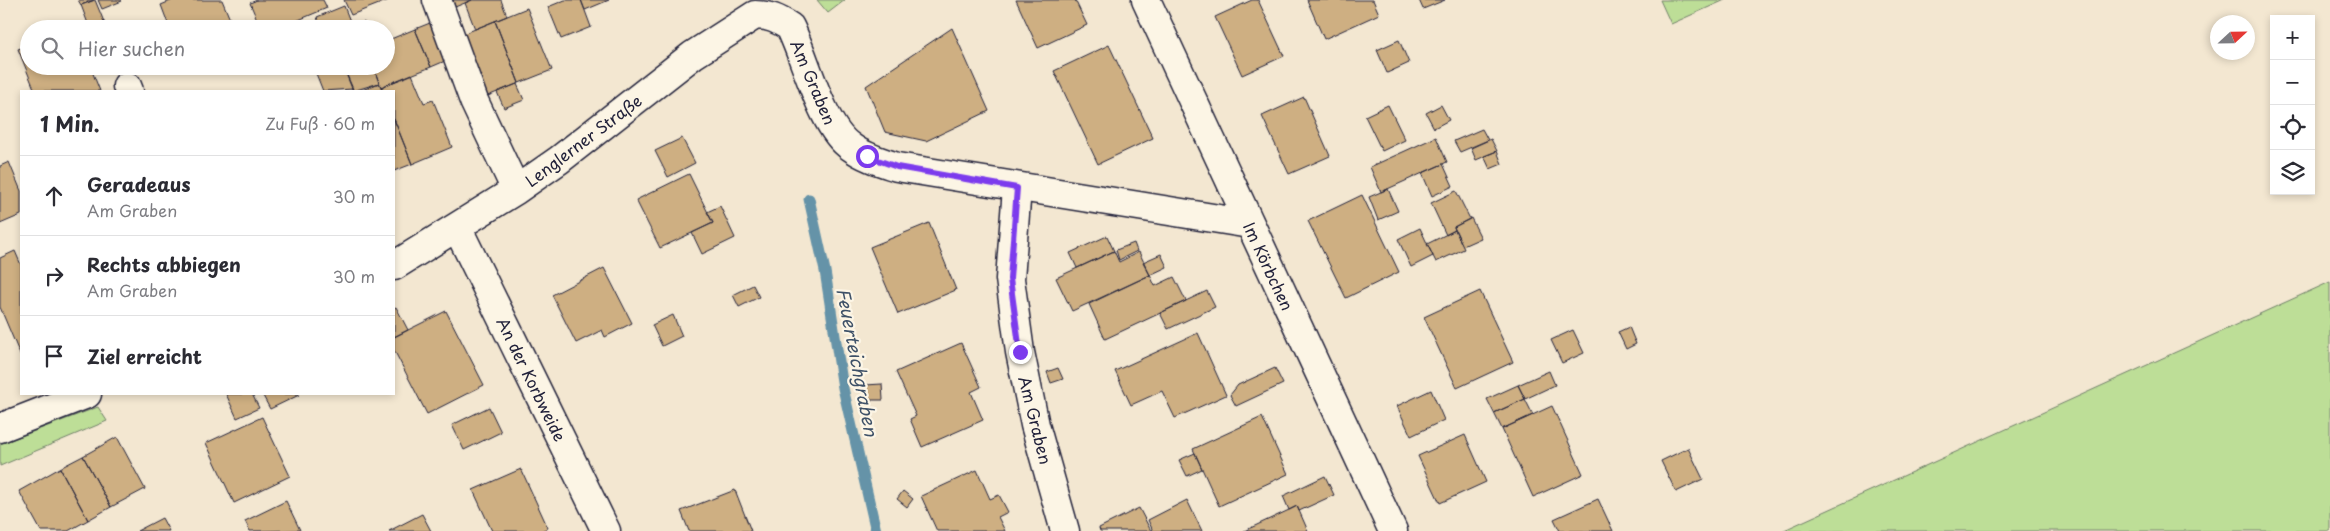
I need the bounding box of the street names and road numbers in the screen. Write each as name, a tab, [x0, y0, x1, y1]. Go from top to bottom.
street label: Am Graben	[785, 36, 843, 128]
street label: Lenglerner Straße	[520, 88, 646, 192]
street label: Im Körbchen	[1238, 218, 1300, 314]
street label: An der Korbweide	[492, 313, 572, 445]
street label: Am Graben	[1013, 373, 1059, 467]

